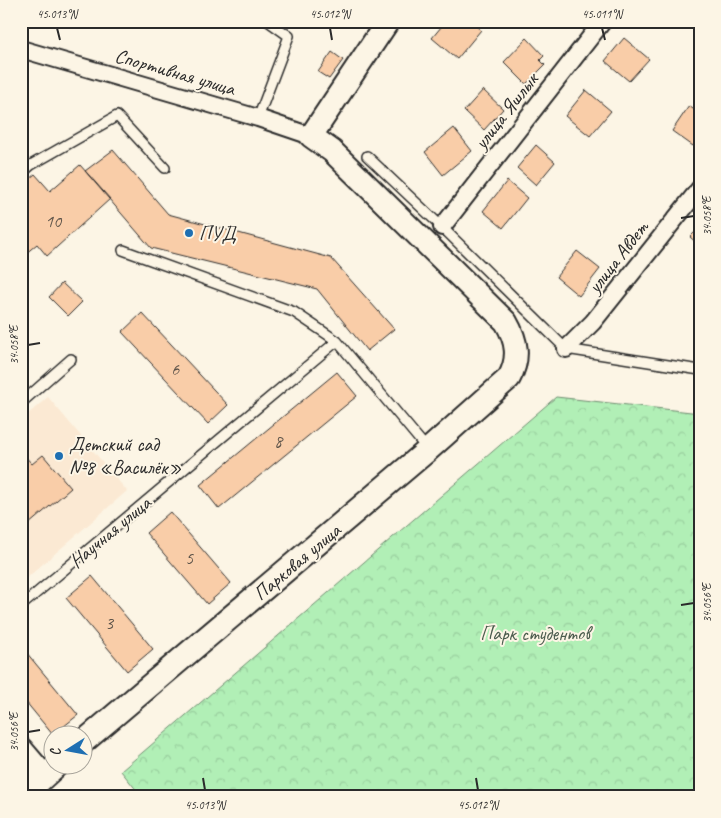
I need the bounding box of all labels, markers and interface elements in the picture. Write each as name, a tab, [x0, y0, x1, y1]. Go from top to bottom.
text: 45.013°N	[37, 6, 79, 22]
text: 45.012°N	[310, 6, 352, 22]
text: 45.011°N	[582, 6, 624, 22]
street label: Спортивная улица	[112, 43, 239, 101]
street label: улица Яшлык	[468, 67, 545, 155]
text: 34.058°E	[699, 195, 715, 236]
house number: 10	[45, 210, 63, 232]
street label: улица Авдет	[581, 214, 655, 299]
place label: ПУД	[199, 221, 237, 246]
marker: ПУД	[183, 227, 195, 239]
text: 34.058°E	[6, 324, 22, 365]
house number: 6	[171, 358, 180, 380]
house number: 8	[274, 430, 284, 452]
place label: Детский сад №8 «Василёк»	[69, 432, 182, 480]
marker: Детский сад №8 «Василёк»	[53, 450, 65, 462]
street label: Научная улица	[64, 490, 157, 573]
street label: Парковая улица	[248, 517, 347, 606]
house number: 5	[185, 547, 194, 569]
text: 34.056°E	[699, 582, 715, 623]
house number: 3	[105, 612, 115, 634]
park label: Парк студентов	[480, 621, 593, 646]
text: 34.056°E	[6, 711, 22, 752]
north arrow	[42, 726, 92, 776]
text: С	[46, 745, 65, 757]
text: 45.013°N	[185, 797, 227, 813]
text: 45.012°N	[458, 797, 500, 813]

